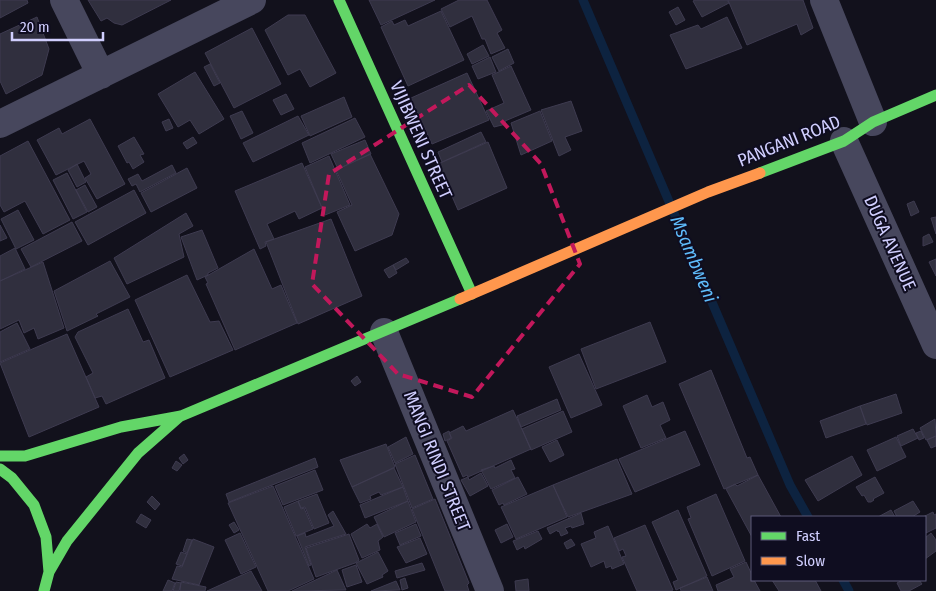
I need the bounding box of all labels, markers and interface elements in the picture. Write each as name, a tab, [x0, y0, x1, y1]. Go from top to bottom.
scale bar	[12, 10, 104, 42]
text: 20 m	[20, 18, 50, 36]
street label: VIJIBWENI STREET	[385, 78, 457, 203]
street label: PANGANI ROAD	[734, 110, 844, 172]
street label: DUGA AVENUE	[859, 192, 921, 294]
water label: Msambweni	[665, 212, 723, 306]
street label: MANGI RINDI STREET	[399, 388, 475, 535]
legend	[751, 516, 926, 581]
text: Fast	[796, 527, 820, 545]
text: Slow	[796, 552, 825, 570]

